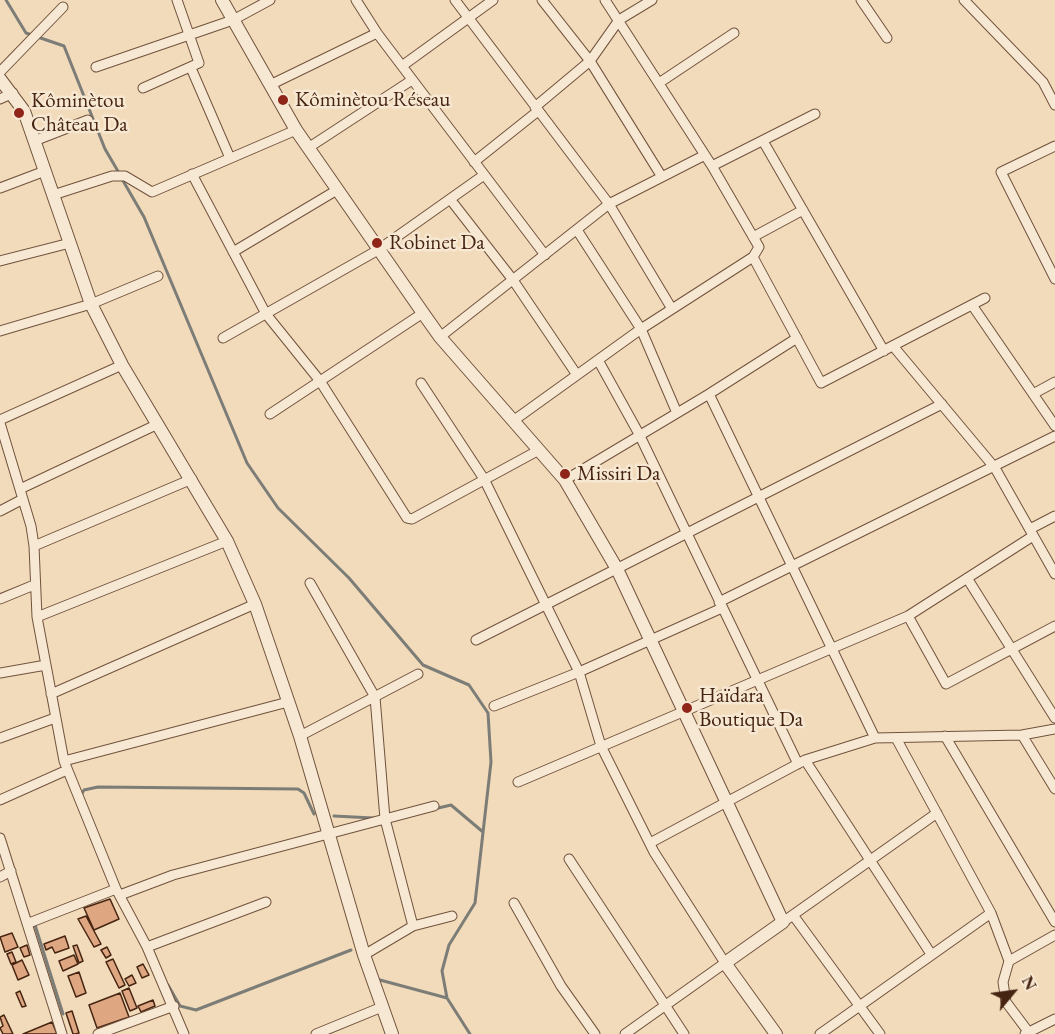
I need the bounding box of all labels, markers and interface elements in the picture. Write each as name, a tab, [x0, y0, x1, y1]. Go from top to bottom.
place label: Kôminètou Réseau	[295, 87, 450, 113]
place label: Kôminètou Château Da	[31, 88, 128, 138]
marker: Kôminètou Réseau	[276, 93, 290, 107]
marker: Kôminètou Château Da	[12, 106, 26, 120]
place label: Robinet Da	[389, 230, 485, 256]
marker: Robinet Da	[370, 236, 384, 250]
place label: Missiri Da	[577, 461, 660, 487]
marker: Missiri Da	[558, 467, 572, 481]
place label: Haïdara Boutique Da	[699, 683, 803, 733]
marker: Haïdara Boutique Da	[680, 701, 694, 715]
north arrow	[983, 962, 1043, 1022]
text: N	[1017, 972, 1042, 994]

